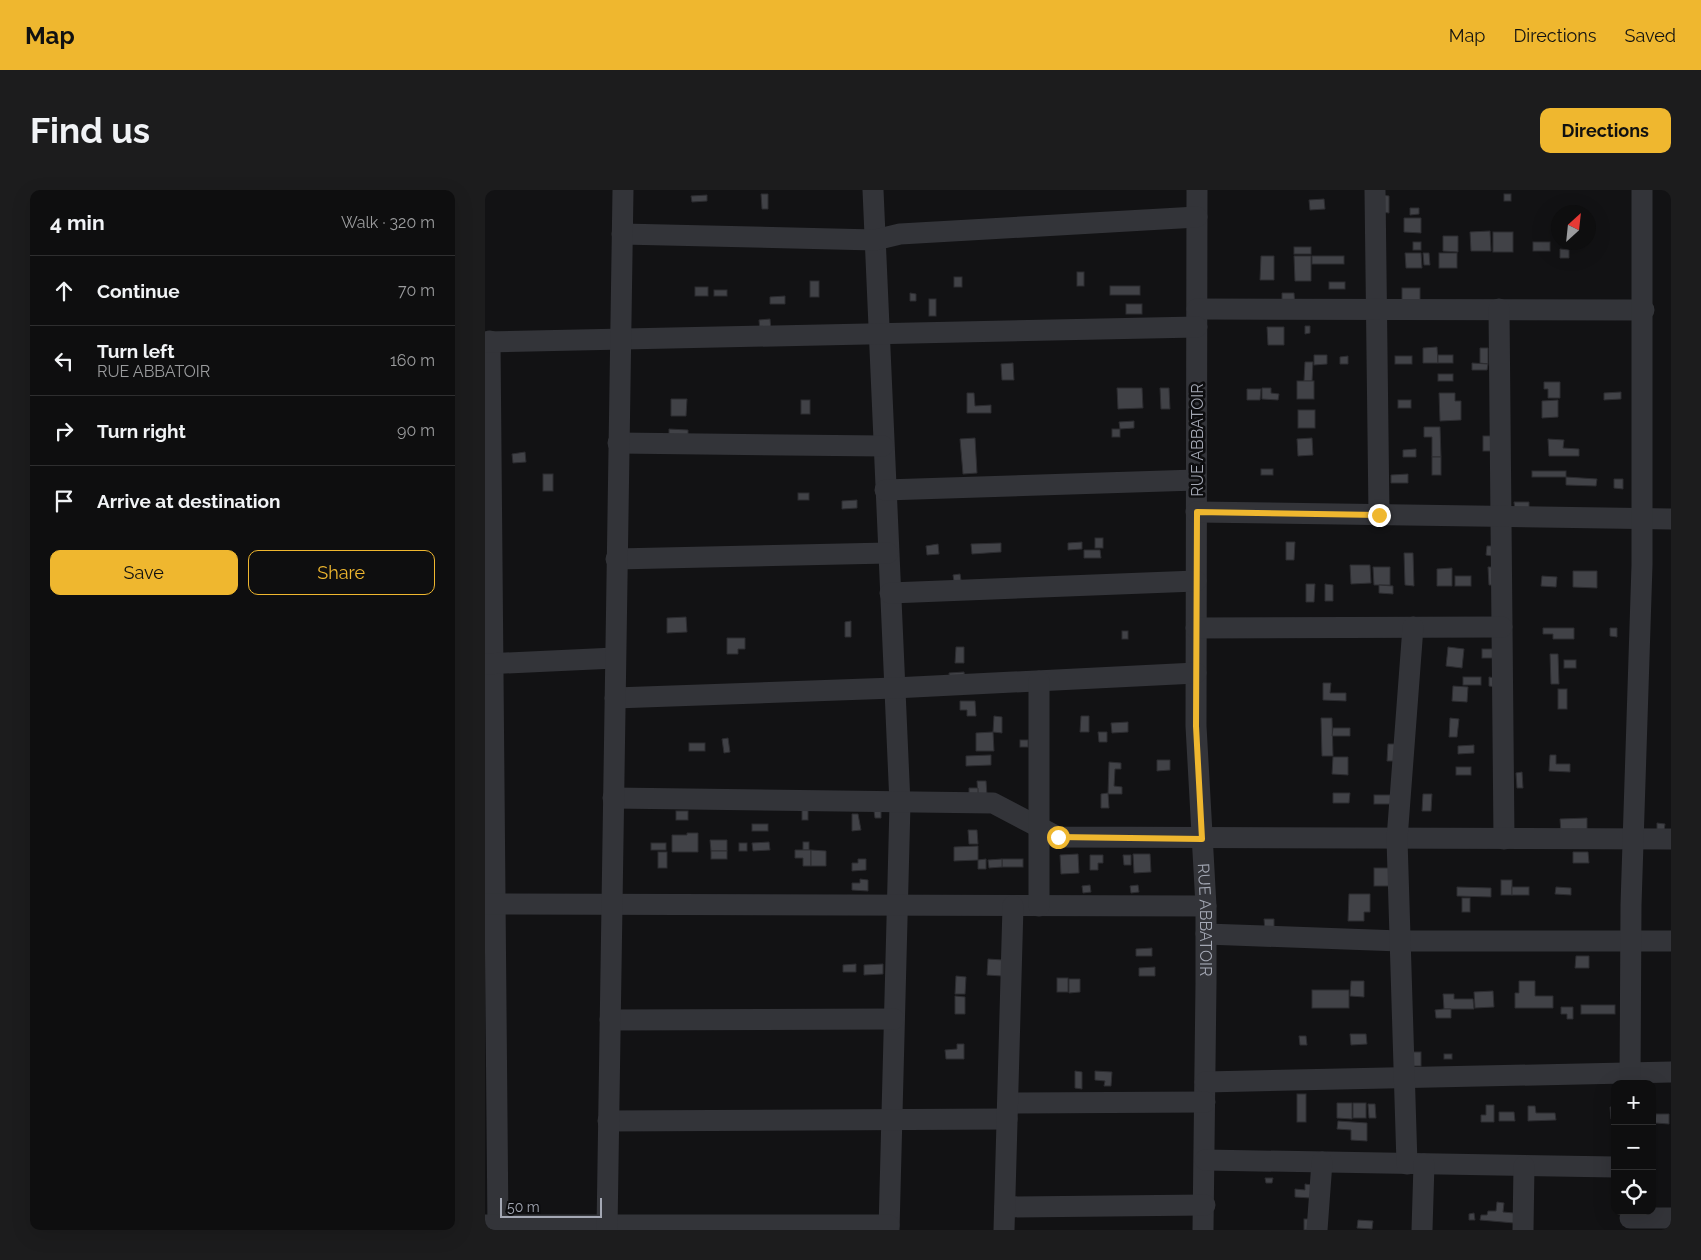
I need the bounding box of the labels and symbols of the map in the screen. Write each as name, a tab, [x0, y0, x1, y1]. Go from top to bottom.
north arrow	[1551, 205, 1596, 250]
street label: RUE ABBATOIR	[1188, 383, 1207, 497]
route end	[1368, 504, 1391, 527]
route start	[1047, 826, 1070, 849]
street label: RUE ABBATOIR	[1194, 863, 1216, 976]
scale bar	[500, 1195, 603, 1218]

